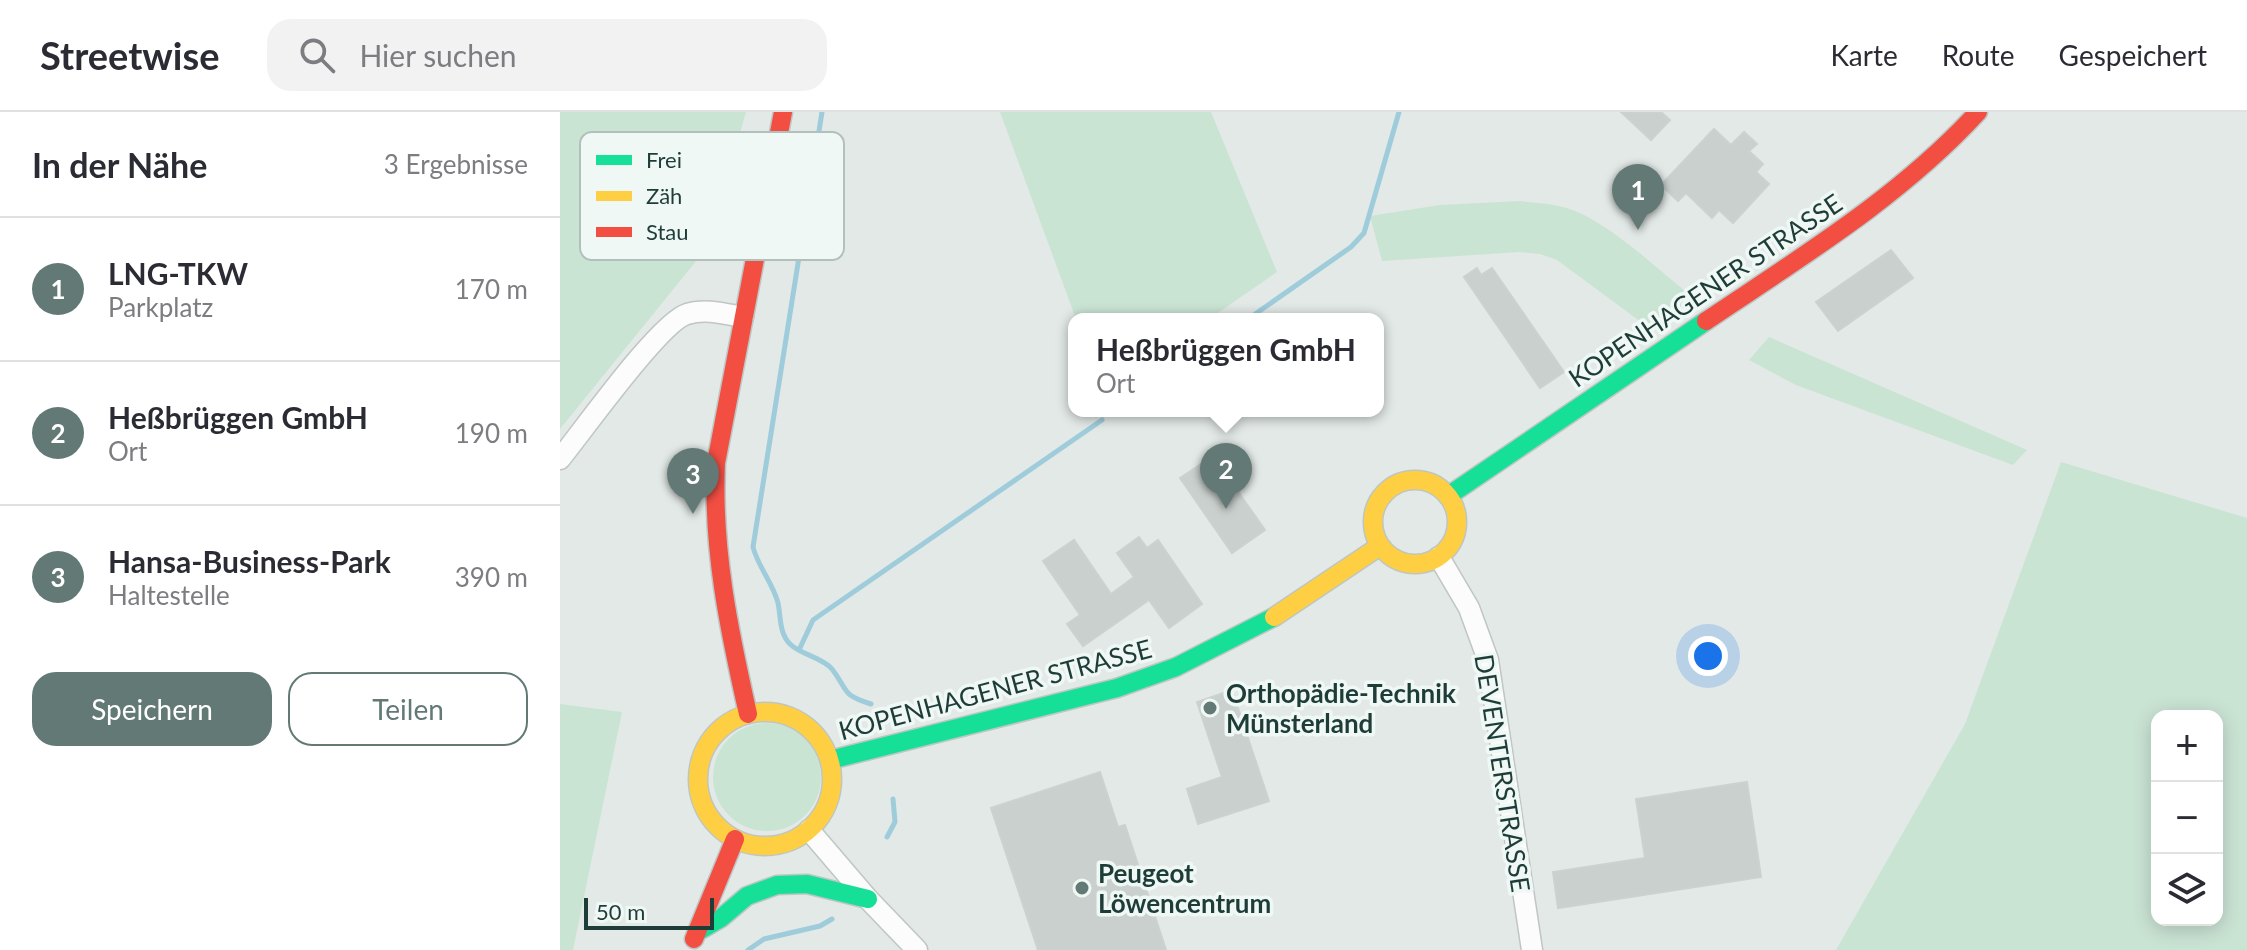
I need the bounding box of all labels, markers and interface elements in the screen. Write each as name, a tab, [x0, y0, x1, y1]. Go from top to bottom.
search box	[267, 19, 827, 91]
text: Streetwise	[40, 32, 219, 78]
icon: search	[295, 33, 339, 77]
text: Hier suchen	[359, 37, 517, 73]
text: Karte	[1830, 38, 1898, 72]
text: Route	[1942, 38, 2015, 72]
text: Gespeichert	[2059, 38, 2207, 72]
legend	[580, 132, 844, 260]
text: In der Nähe	[32, 144, 207, 185]
text: Frei	[646, 146, 682, 173]
text: 3 Ergebnisse	[384, 148, 528, 180]
pin: 1	[1612, 164, 1664, 230]
text: Zäh	[646, 182, 682, 209]
street label: KOPENHAGENER STRASSE	[1562, 186, 1848, 394]
text: Stau	[646, 218, 689, 245]
text: LNG-TKW	[108, 255, 248, 291]
text: 1	[50, 273, 66, 305]
text: 170 m	[455, 273, 528, 305]
text: Parkplatz	[108, 291, 213, 323]
popup	[1068, 313, 1384, 417]
text: Heßbrüggen GmbH	[1096, 331, 1356, 367]
text: Ort	[1096, 367, 1135, 399]
text: Heßbrüggen GmbH	[108, 399, 368, 435]
text: 2	[50, 417, 66, 449]
text: 190 m	[455, 417, 528, 449]
text: Ort	[108, 435, 147, 467]
pin: 2	[1200, 443, 1252, 509]
pin: 3	[667, 448, 719, 514]
text: Hansa-Business-Park	[108, 543, 391, 579]
text: 3	[50, 561, 66, 593]
text: 390 m	[455, 561, 528, 593]
text: Haltestelle	[108, 579, 230, 611]
street label: KOPENHAGENER STRASSE	[835, 632, 1155, 746]
your location	[1688, 636, 1728, 676]
street label: DEVENTERSTRASSE	[1468, 652, 1538, 894]
button: Speichern	[32, 672, 272, 746]
button: Teilen	[288, 672, 528, 746]
place label: Orthopädie-Technik Münsterland	[1226, 677, 1456, 739]
marker: Orthopädie-Technik Münsterland	[1201, 699, 1219, 717]
map controls	[2151, 710, 2223, 926]
button: +	[2151, 710, 2223, 782]
button: −	[2151, 782, 2223, 854]
button: layers	[2151, 854, 2223, 926]
place label: Peugeot Löwencentrum	[1098, 857, 1271, 919]
marker: Peugeot Löwencentrum	[1073, 879, 1091, 897]
scale bar	[584, 894, 714, 930]
text: 50 m	[596, 898, 645, 925]

